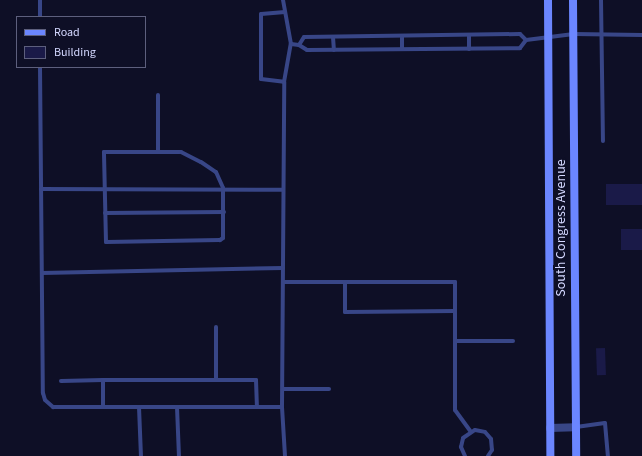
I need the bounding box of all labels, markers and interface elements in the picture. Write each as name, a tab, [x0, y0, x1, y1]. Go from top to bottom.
legend	[16, 16, 146, 68]
text: Road	[54, 24, 80, 41]
text: Building	[54, 44, 96, 61]
street label: South Congress Avenue	[553, 159, 569, 297]

